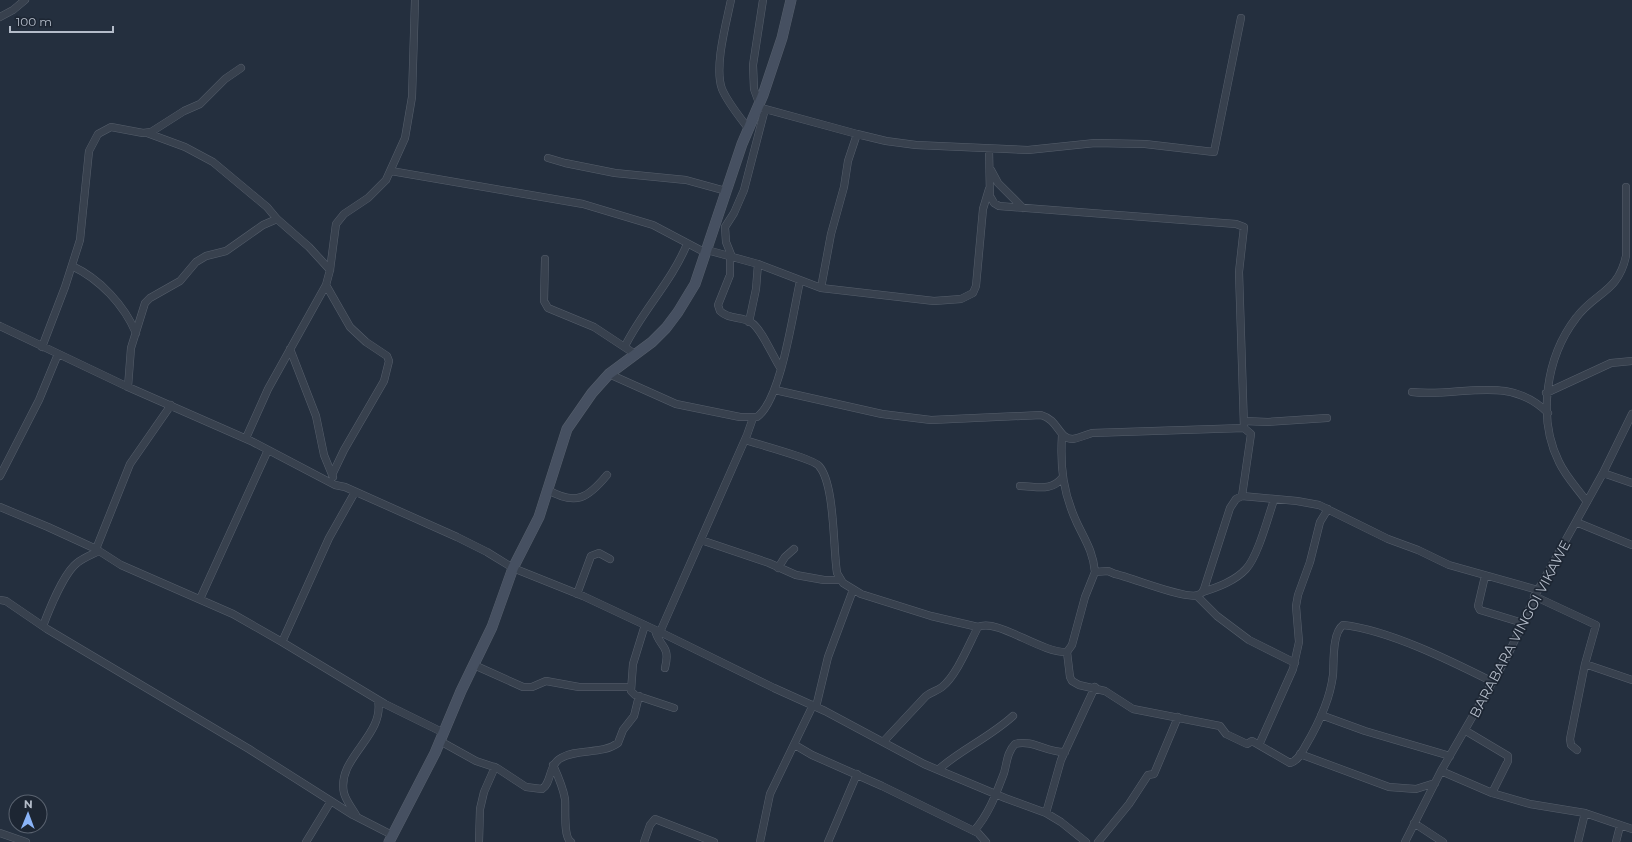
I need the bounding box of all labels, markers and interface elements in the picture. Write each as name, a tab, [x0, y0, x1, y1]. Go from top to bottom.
scale bar	[10, 8, 113, 34]
text: 100 m	[16, 14, 52, 29]
street label: BARABARA VINGOI VIKAWE	[1466, 537, 1574, 721]
north arrow	[8, 794, 48, 834]
text: N	[24, 797, 33, 811]

